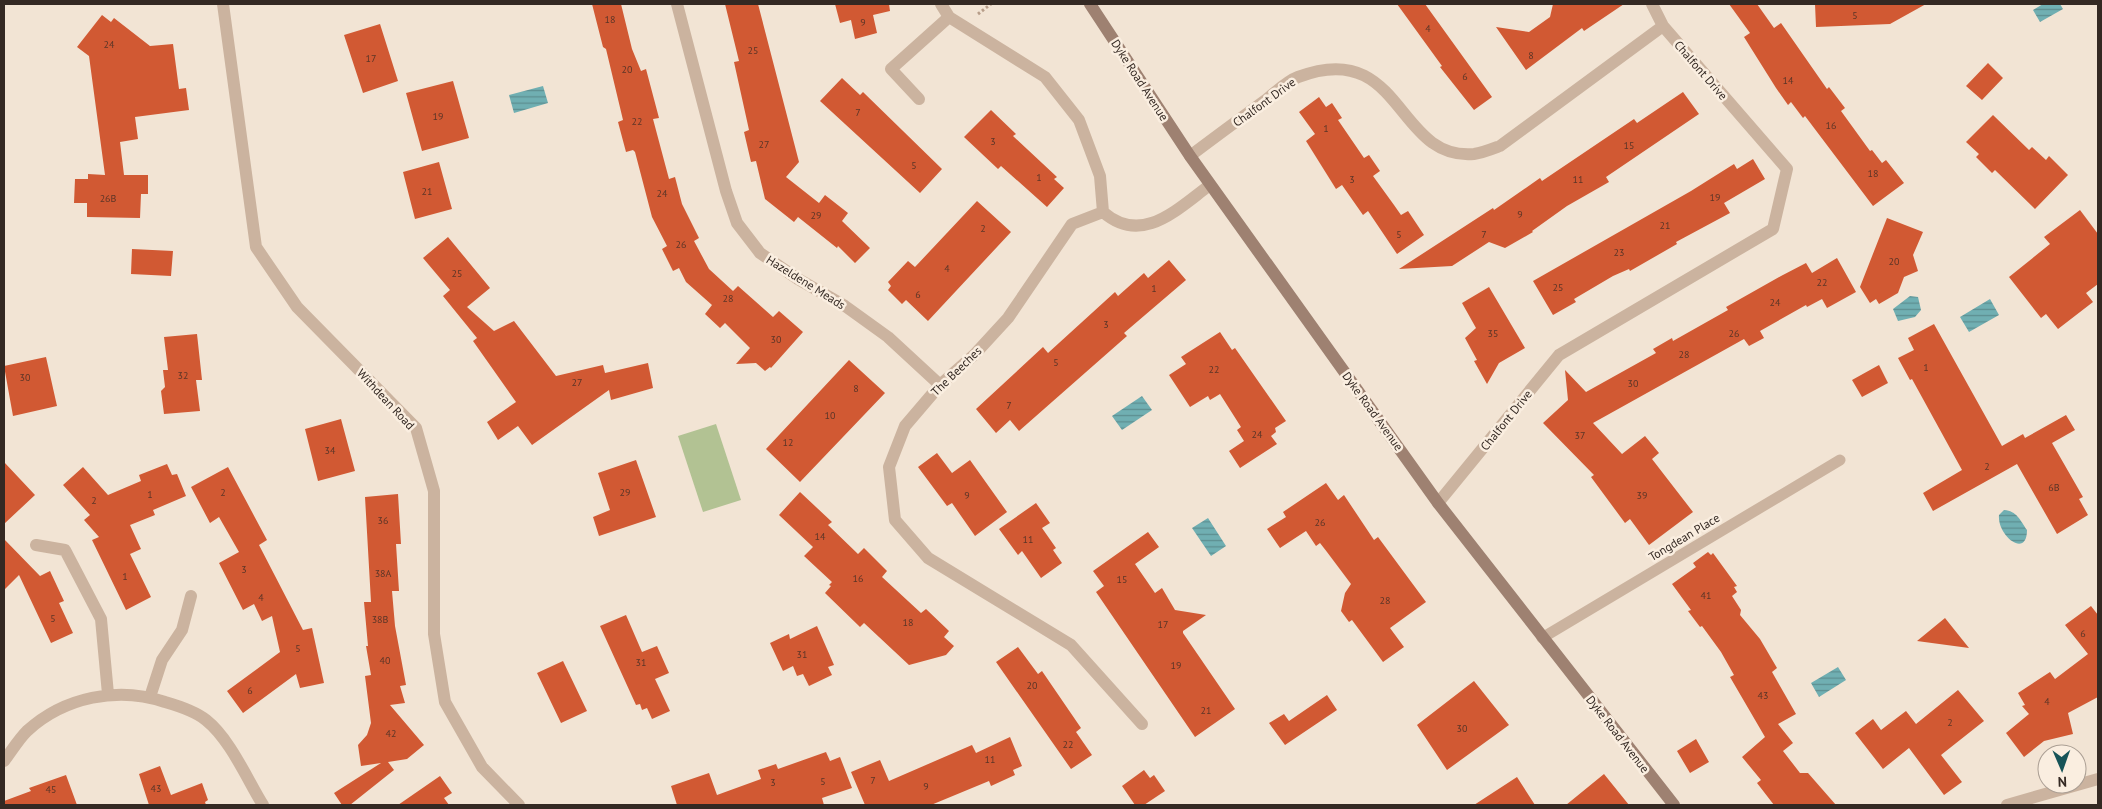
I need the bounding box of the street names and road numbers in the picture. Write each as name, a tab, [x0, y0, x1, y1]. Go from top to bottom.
street label: Dyke Road Avenue	[1108, 37, 1172, 123]
street label: Chalfont Drive	[1671, 37, 1731, 103]
street label: Chalfont Drive	[1230, 74, 1298, 130]
street label: Hazeldene Meads	[764, 252, 848, 312]
street label: The Beeches	[928, 343, 984, 399]
street label: Withdean Road	[354, 366, 418, 432]
street label: Dyke Road Avenue	[1339, 369, 1407, 453]
street label: Chalfont Drive	[1477, 387, 1535, 453]
street label: Tongdean Place	[1646, 510, 1722, 564]
street label: Dyke Road Avenue	[1583, 692, 1653, 776]

